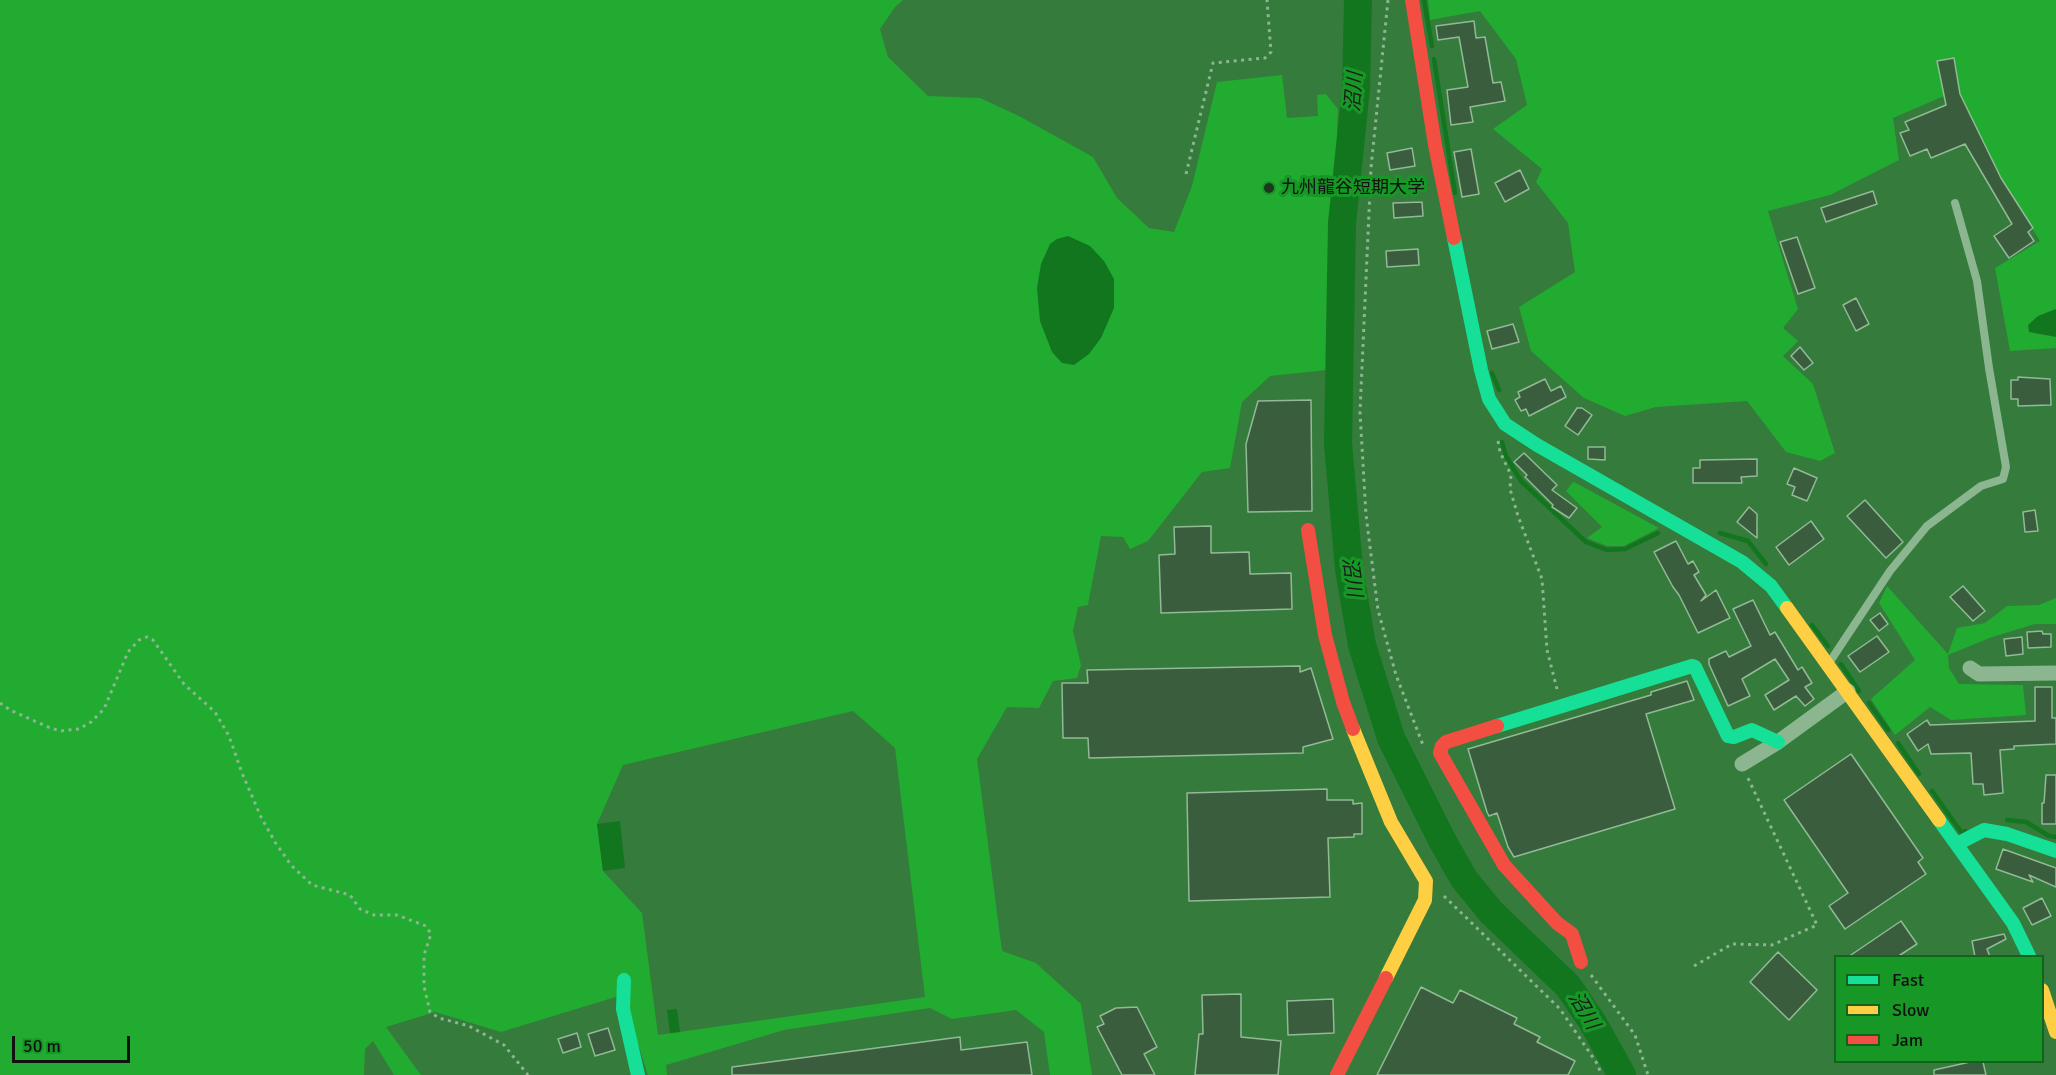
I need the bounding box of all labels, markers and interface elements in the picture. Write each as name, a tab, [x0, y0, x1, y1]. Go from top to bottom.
water label: 沼川	[1342, 71, 1368, 113]
place label: 九州龍谷短期大学	[1281, 177, 1425, 199]
marker: 九州龍谷短期大学	[1262, 181, 1276, 195]
water label: 沼川	[1336, 556, 1366, 598]
legend	[1834, 955, 2044, 1063]
text: Fast	[1892, 969, 1924, 991]
water label: 沼川	[1562, 988, 1604, 1034]
text: Slow	[1892, 999, 1929, 1021]
scale bar	[15, 1024, 134, 1062]
text: Jam	[1892, 1029, 1923, 1051]
text: 50 m	[23, 1035, 61, 1057]

